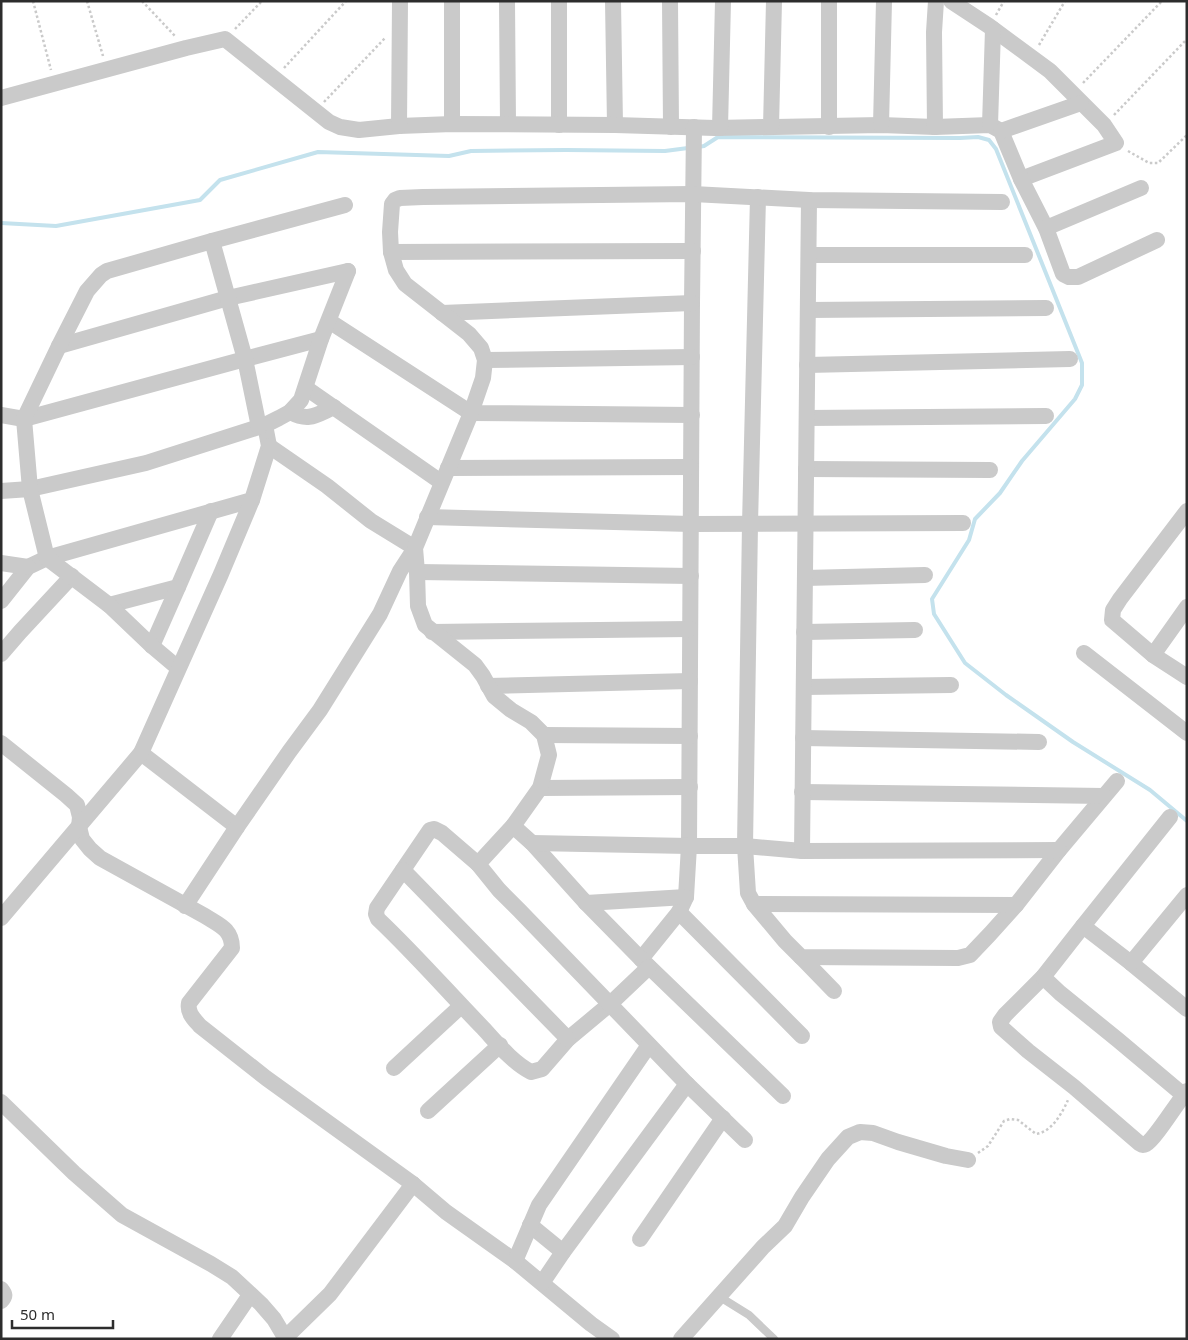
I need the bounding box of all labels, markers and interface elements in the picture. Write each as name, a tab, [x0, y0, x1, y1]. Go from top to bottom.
scale bar	[12, 1298, 114, 1330]
text: 50 m	[20, 1304, 55, 1324]

